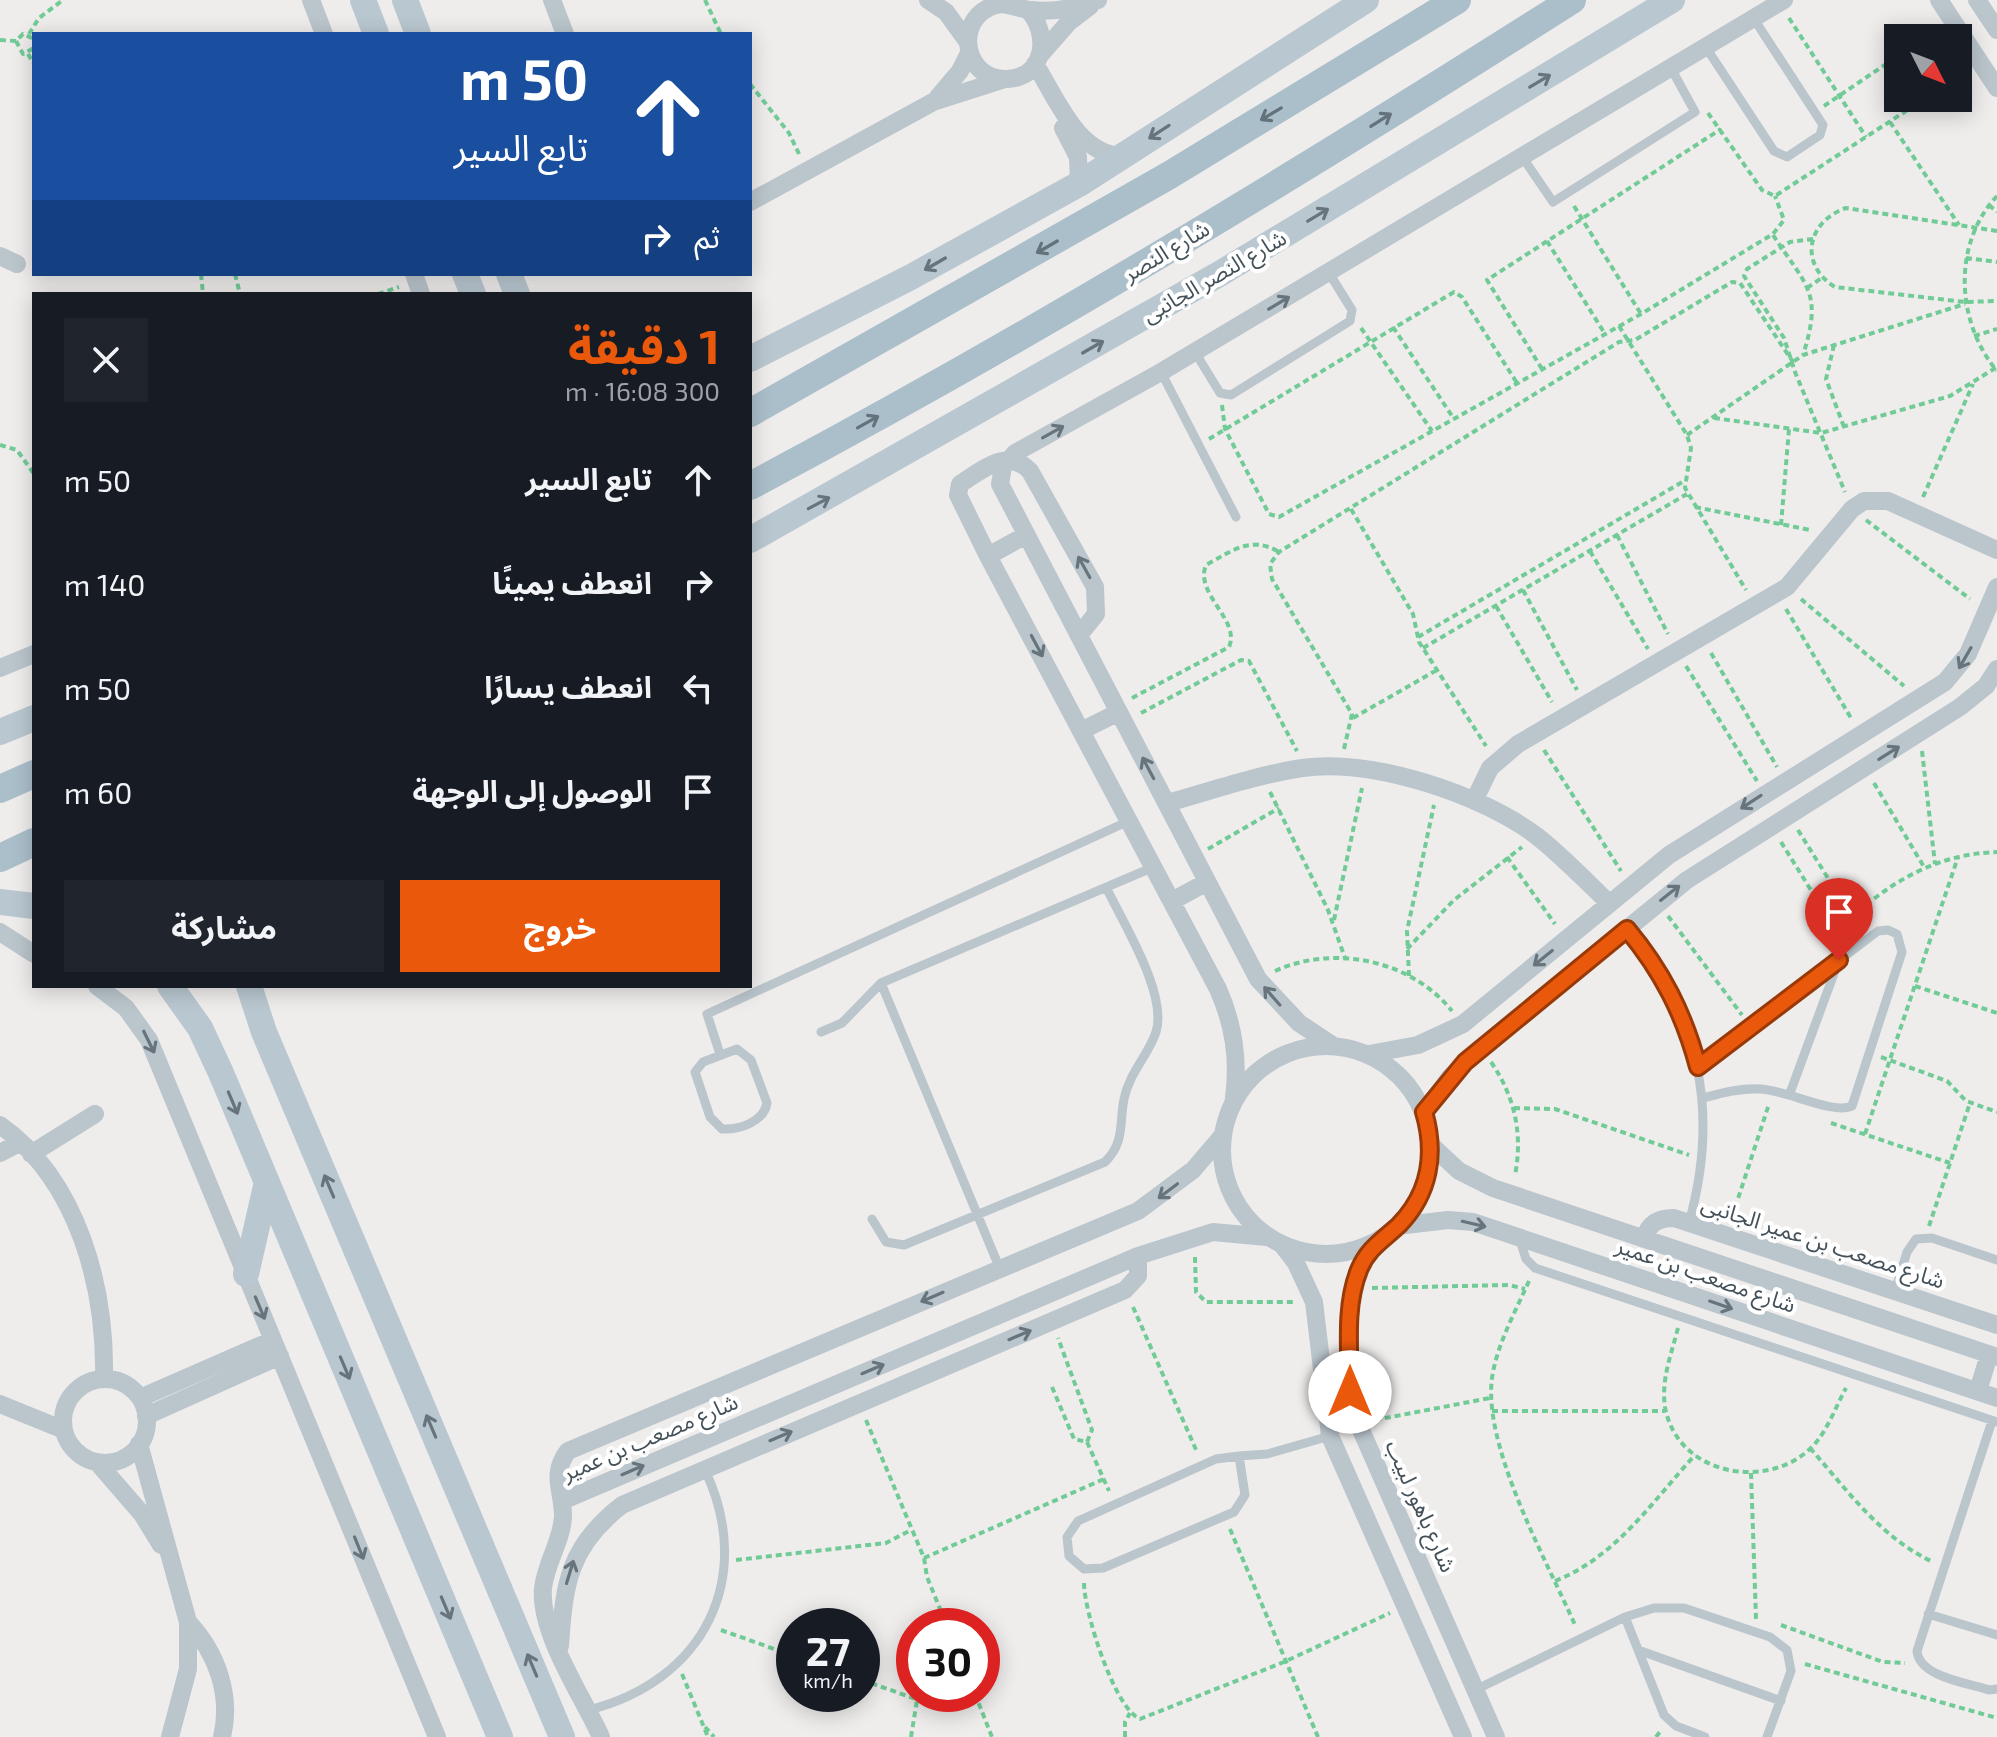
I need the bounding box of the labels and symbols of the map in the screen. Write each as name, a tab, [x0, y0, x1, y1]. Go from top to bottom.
north arrow	[1884, 24, 1972, 112]
one-way arrow	[1528, 72, 1551, 88]
one-way arrow	[1260, 106, 1283, 122]
one-way arrow	[1369, 112, 1392, 128]
one-way arrow	[1148, 124, 1171, 140]
one-way arrow	[1306, 207, 1329, 223]
street label: شارع النصر	[1117, 214, 1216, 291]
street label: شارع النصر الجانبى	[1137, 223, 1293, 331]
one-way arrow	[1036, 240, 1060, 255]
one-way arrow	[924, 256, 947, 272]
one-way arrow	[1267, 294, 1290, 310]
one-way arrow	[1081, 339, 1105, 354]
one-way arrow	[855, 414, 879, 429]
one-way arrow	[1041, 424, 1065, 440]
one-way arrow	[806, 494, 830, 510]
one-way arrow	[1076, 556, 1092, 579]
one-way arrow	[1029, 633, 1045, 657]
one-way arrow	[1957, 646, 1973, 669]
one-way arrow	[1877, 745, 1899, 761]
one-way arrow	[1140, 757, 1156, 781]
one-way arrow	[1740, 794, 1763, 810]
pin	[1805, 878, 1873, 960]
one-way arrow	[1659, 885, 1680, 902]
one-way arrow	[1533, 949, 1554, 967]
one-way arrow	[1264, 987, 1282, 1007]
one-way arrow	[142, 1030, 157, 1054]
one-way arrow	[227, 1090, 242, 1115]
one-way arrow	[321, 1174, 336, 1199]
one-way arrow	[1158, 1182, 1179, 1199]
street label: شارع مصعب بن عمير الجانبى	[1698, 1190, 1948, 1294]
one-way arrow	[1461, 1217, 1487, 1232]
street label: شارع مصعب بن عمير	[1613, 1232, 1799, 1318]
one-way arrow	[920, 1291, 945, 1306]
one-way arrow	[253, 1295, 268, 1320]
one-way arrow	[1708, 1299, 1733, 1314]
one-way arrow	[1007, 1326, 1032, 1341]
position arrow	[1308, 1350, 1392, 1434]
one-way arrow	[339, 1356, 353, 1380]
one-way arrow	[860, 1360, 885, 1375]
street label: شارع مصعب بن عمير	[557, 1387, 743, 1490]
one-way arrow	[422, 1414, 437, 1439]
one-way arrow	[768, 1428, 793, 1442]
street label: شارع باهور لبيب	[1377, 1436, 1463, 1578]
one-way arrow	[620, 1462, 645, 1477]
one-way arrow	[353, 1535, 368, 1560]
one-way arrow	[563, 1560, 578, 1585]
one-way arrow	[439, 1595, 454, 1620]
speed limit sign: 30	[896, 1608, 1000, 1712]
one-way arrow	[523, 1653, 538, 1678]

